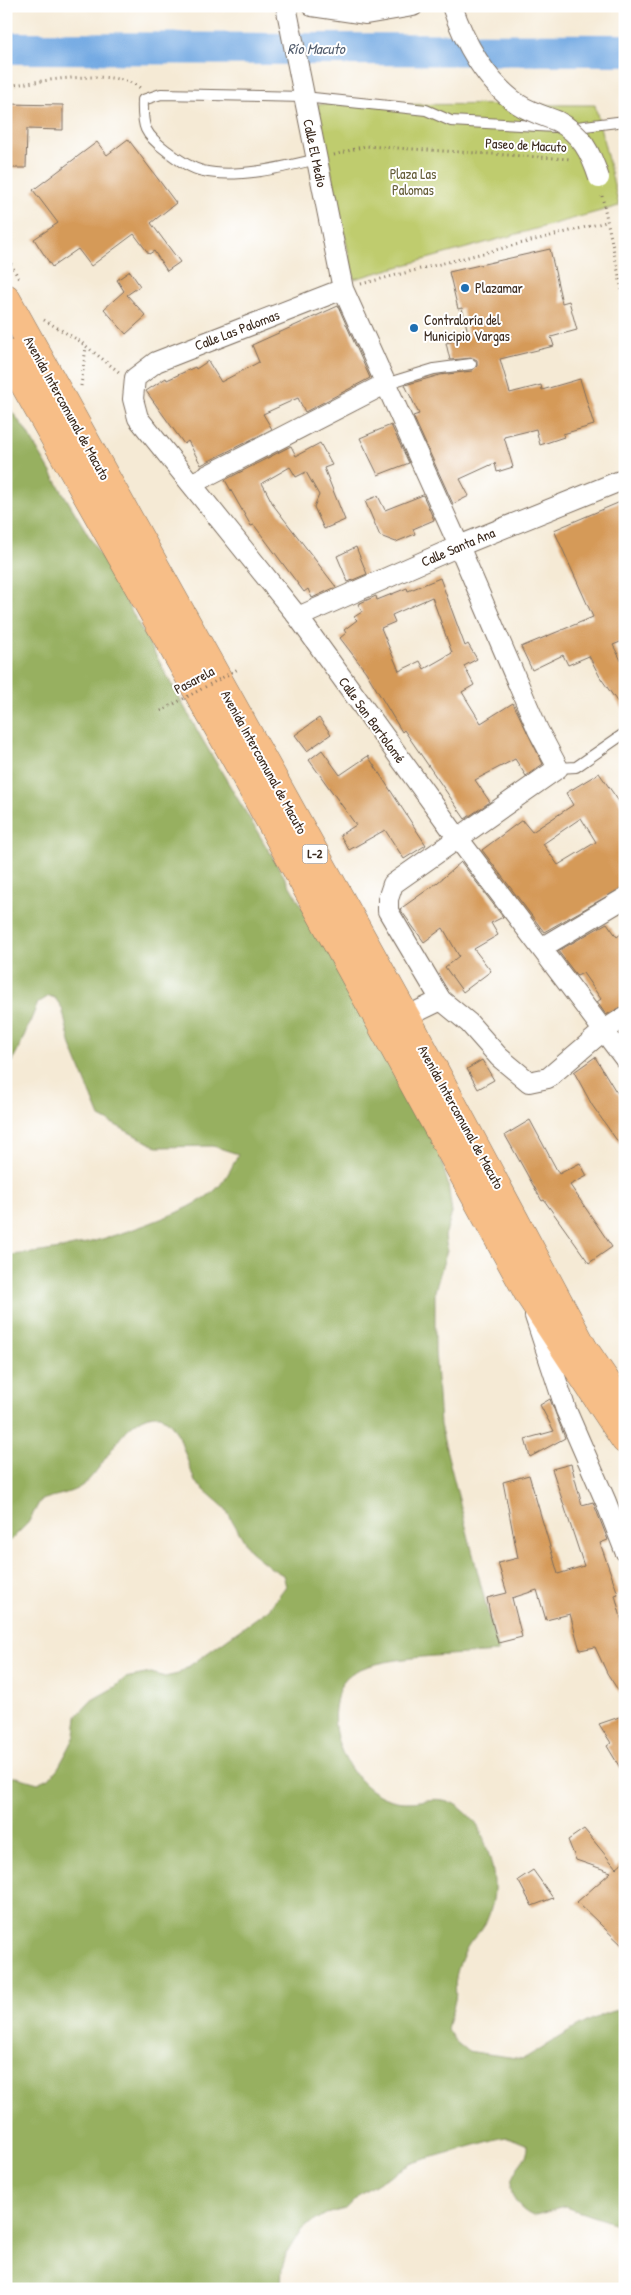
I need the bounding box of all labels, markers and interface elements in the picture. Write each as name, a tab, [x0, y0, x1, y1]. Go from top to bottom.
water label: Río Macuto	[287, 38, 346, 59]
street label: Calle El Medio	[299, 117, 332, 189]
street label: Paseo de Macuto	[485, 133, 568, 156]
park label: Plaza Las Palomas	[390, 164, 436, 199]
place label: Plazamar	[475, 278, 523, 297]
marker: Plazamar	[459, 282, 471, 294]
street label: Calle Las Palomas	[192, 305, 282, 354]
place label: Contraloría del Municipio Vargas	[424, 310, 510, 346]
marker: Contraloría del Municipio Vargas	[408, 322, 420, 334]
street label: Avenida Intercomunal de Macuto	[20, 333, 115, 483]
street label: Calle Santa Ana	[418, 522, 498, 571]
street label: Pasarela	[170, 661, 218, 698]
street label: Calle San Bartolomé	[335, 673, 410, 767]
street label: Avenida Intercomunal de Macuto	[217, 687, 312, 837]
road number: L-2	[302, 844, 328, 864]
street label: Avenida Intercomunal de Macuto	[414, 1042, 509, 1192]

